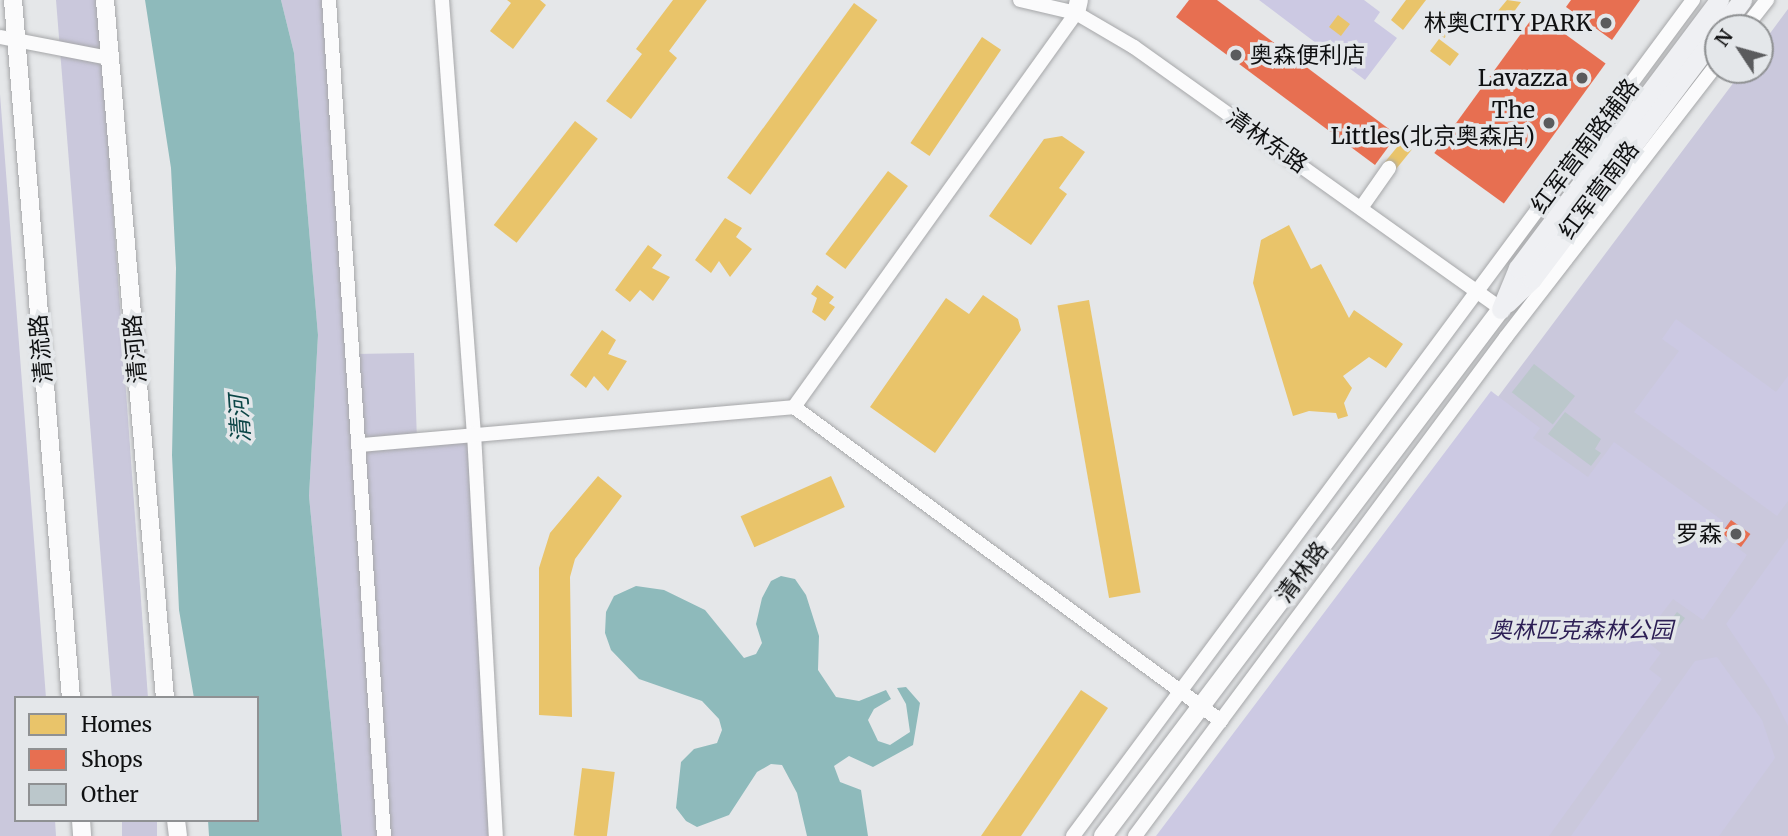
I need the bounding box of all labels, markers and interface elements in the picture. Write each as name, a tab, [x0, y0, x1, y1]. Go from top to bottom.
place label: 林奥CITY PARK	[1424, 9, 1592, 37]
north arrow	[1704, 14, 1774, 84]
marker: 林奥CITY PARK	[1598, 15, 1614, 31]
text: N	[1710, 25, 1738, 51]
place label: 奥森便利店	[1250, 41, 1365, 69]
marker: 奥森便利店	[1228, 47, 1244, 63]
place label: Lavazza	[1478, 64, 1568, 92]
marker: Lavazza	[1574, 70, 1590, 86]
street label: 红军营南路辅路	[1526, 73, 1644, 219]
place label: The Littles(北京奥森店)	[1331, 96, 1535, 150]
street label: 清林东路	[1221, 103, 1313, 179]
marker: The Littles(北京奥森店)	[1541, 115, 1557, 131]
street label: 红军营南路	[1553, 136, 1645, 244]
street label: 清流路	[24, 313, 58, 385]
street label: 清河路	[118, 313, 152, 385]
water label: 清河	[224, 394, 256, 444]
place label: 罗森	[1676, 520, 1722, 548]
marker: 罗森	[1728, 526, 1744, 542]
street label: 清林路	[1270, 536, 1334, 608]
park label: 奥林匹克森林公园	[1489, 616, 1673, 644]
legend	[14, 696, 259, 822]
text: Homes	[81, 711, 152, 738]
text: Shops	[81, 746, 143, 773]
text: Other	[81, 781, 139, 808]

